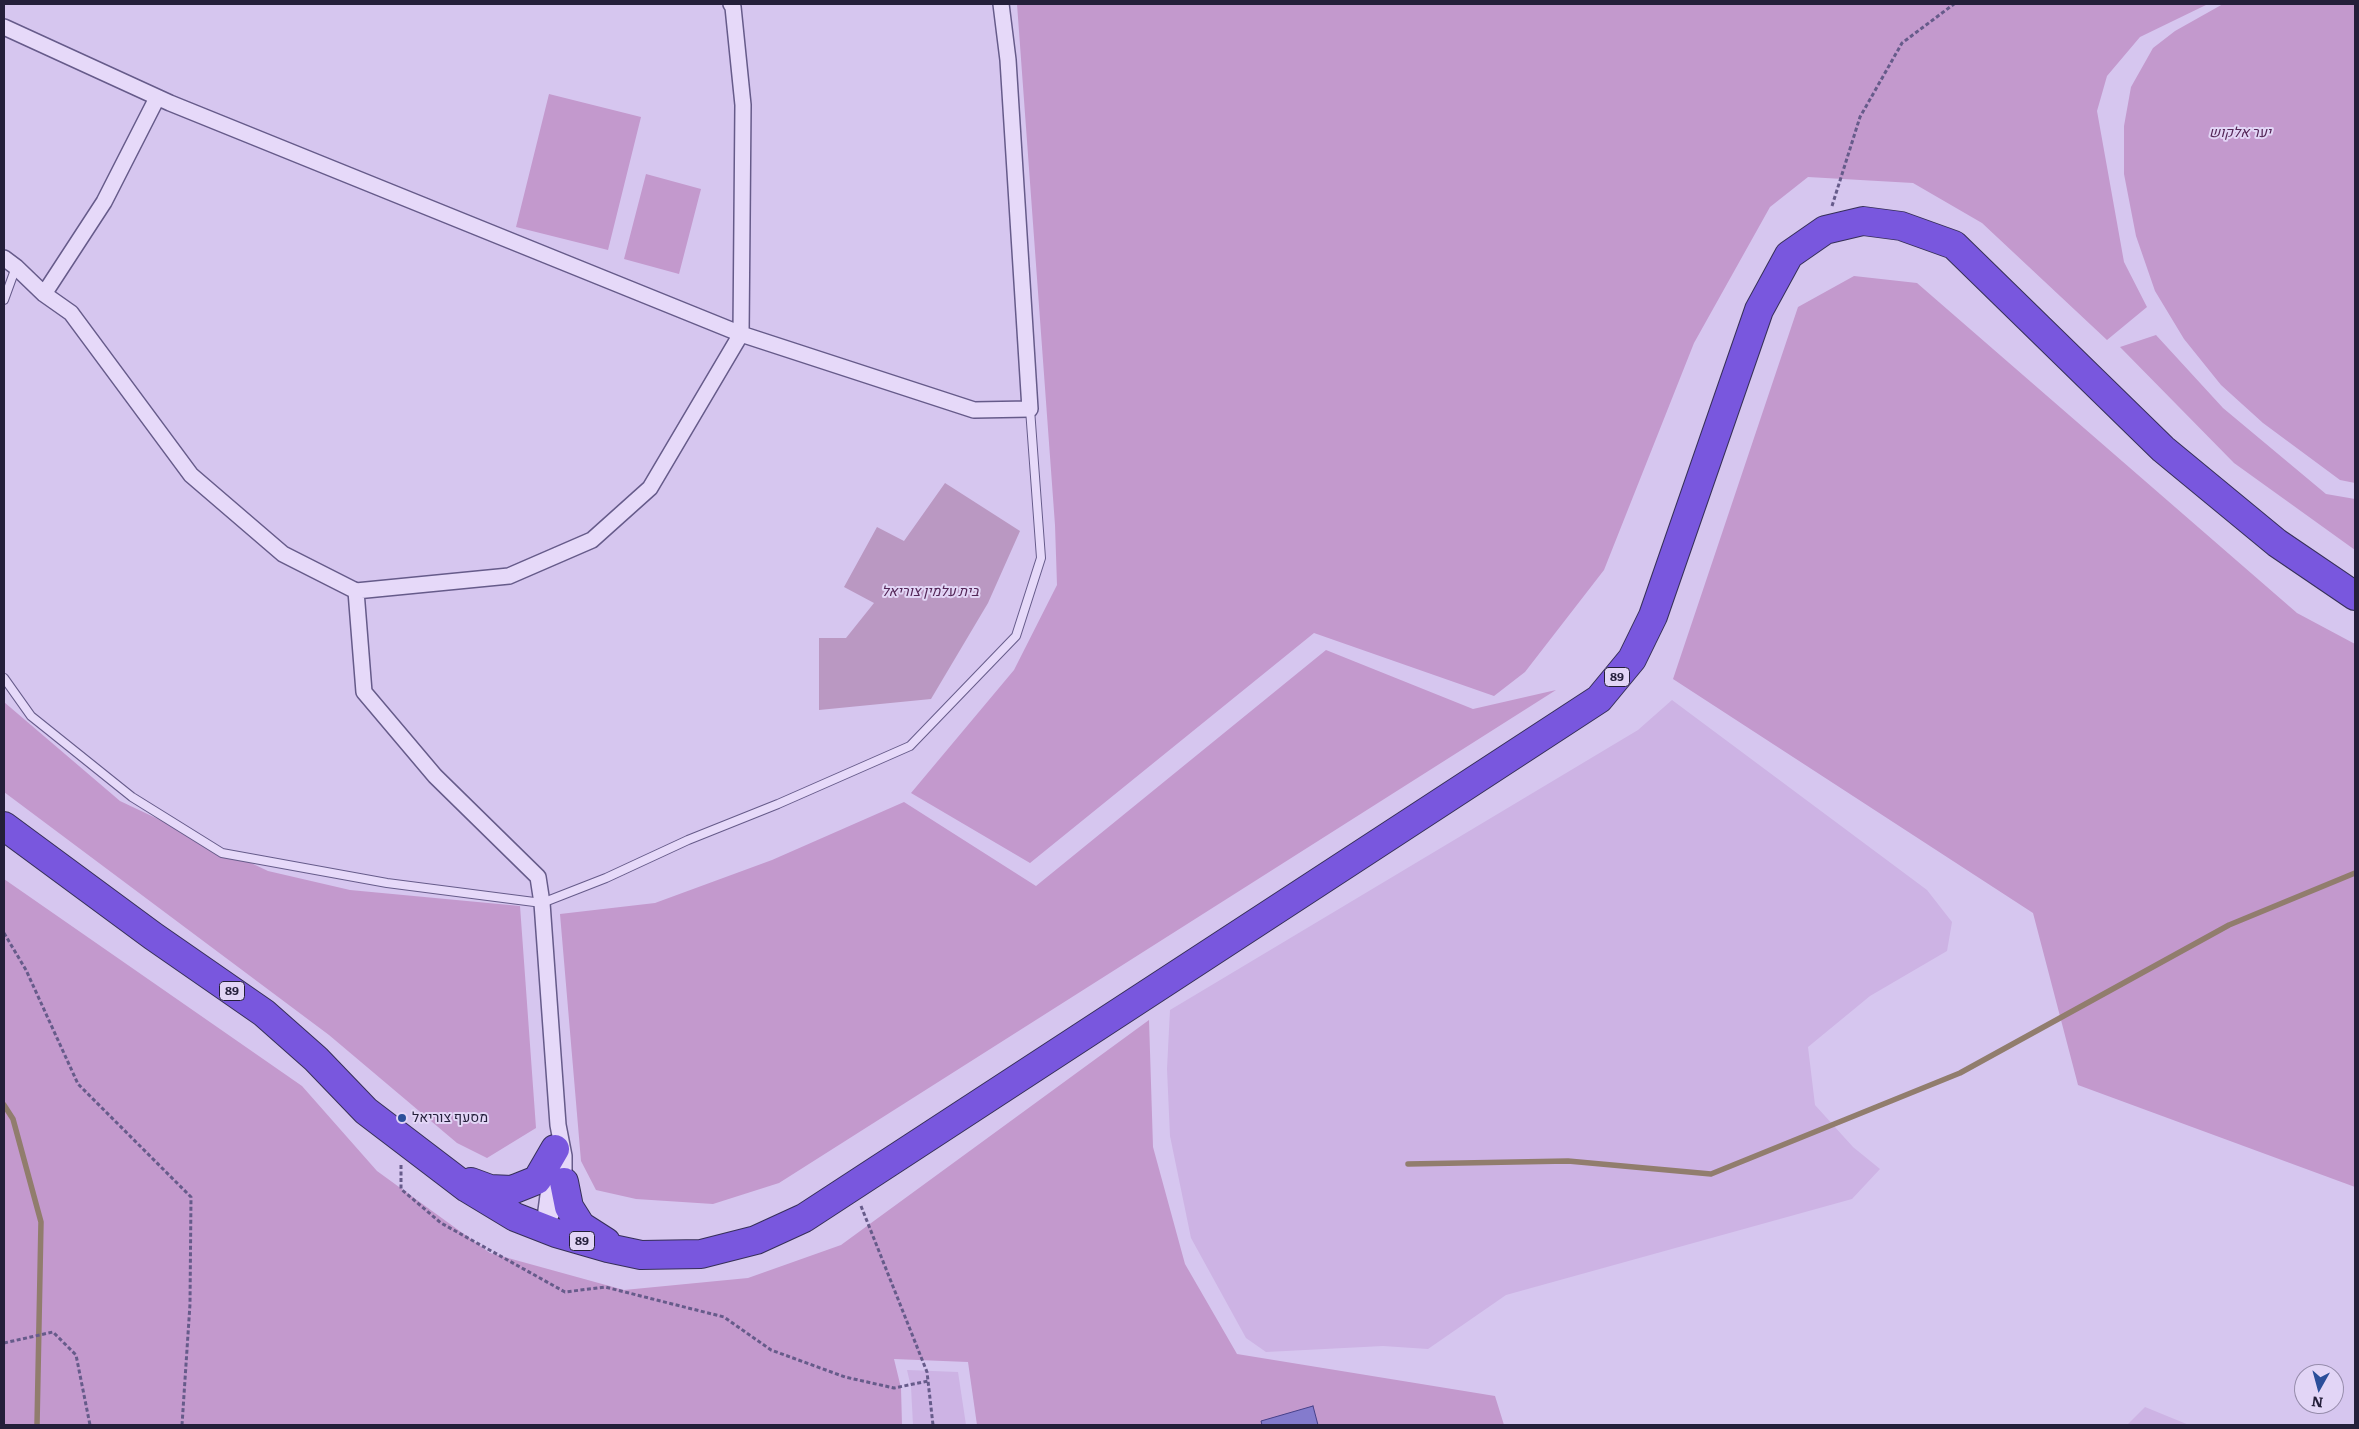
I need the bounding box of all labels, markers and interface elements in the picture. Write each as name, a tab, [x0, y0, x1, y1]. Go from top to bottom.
park label: יער אלקוש	[2209, 125, 2271, 141]
park label: בית עלמין צוריאל	[881, 584, 979, 600]
road number: 89	[1604, 668, 1630, 686]
road number: 89	[220, 981, 244, 1000]
place label: מסעף צוריאל	[412, 1110, 488, 1126]
marker: מסעף צוריאל	[396, 1112, 408, 1124]
road number: 89	[570, 1232, 594, 1250]
north arrow	[2294, 1364, 2344, 1414]
text: N	[2310, 1392, 2324, 1414]

